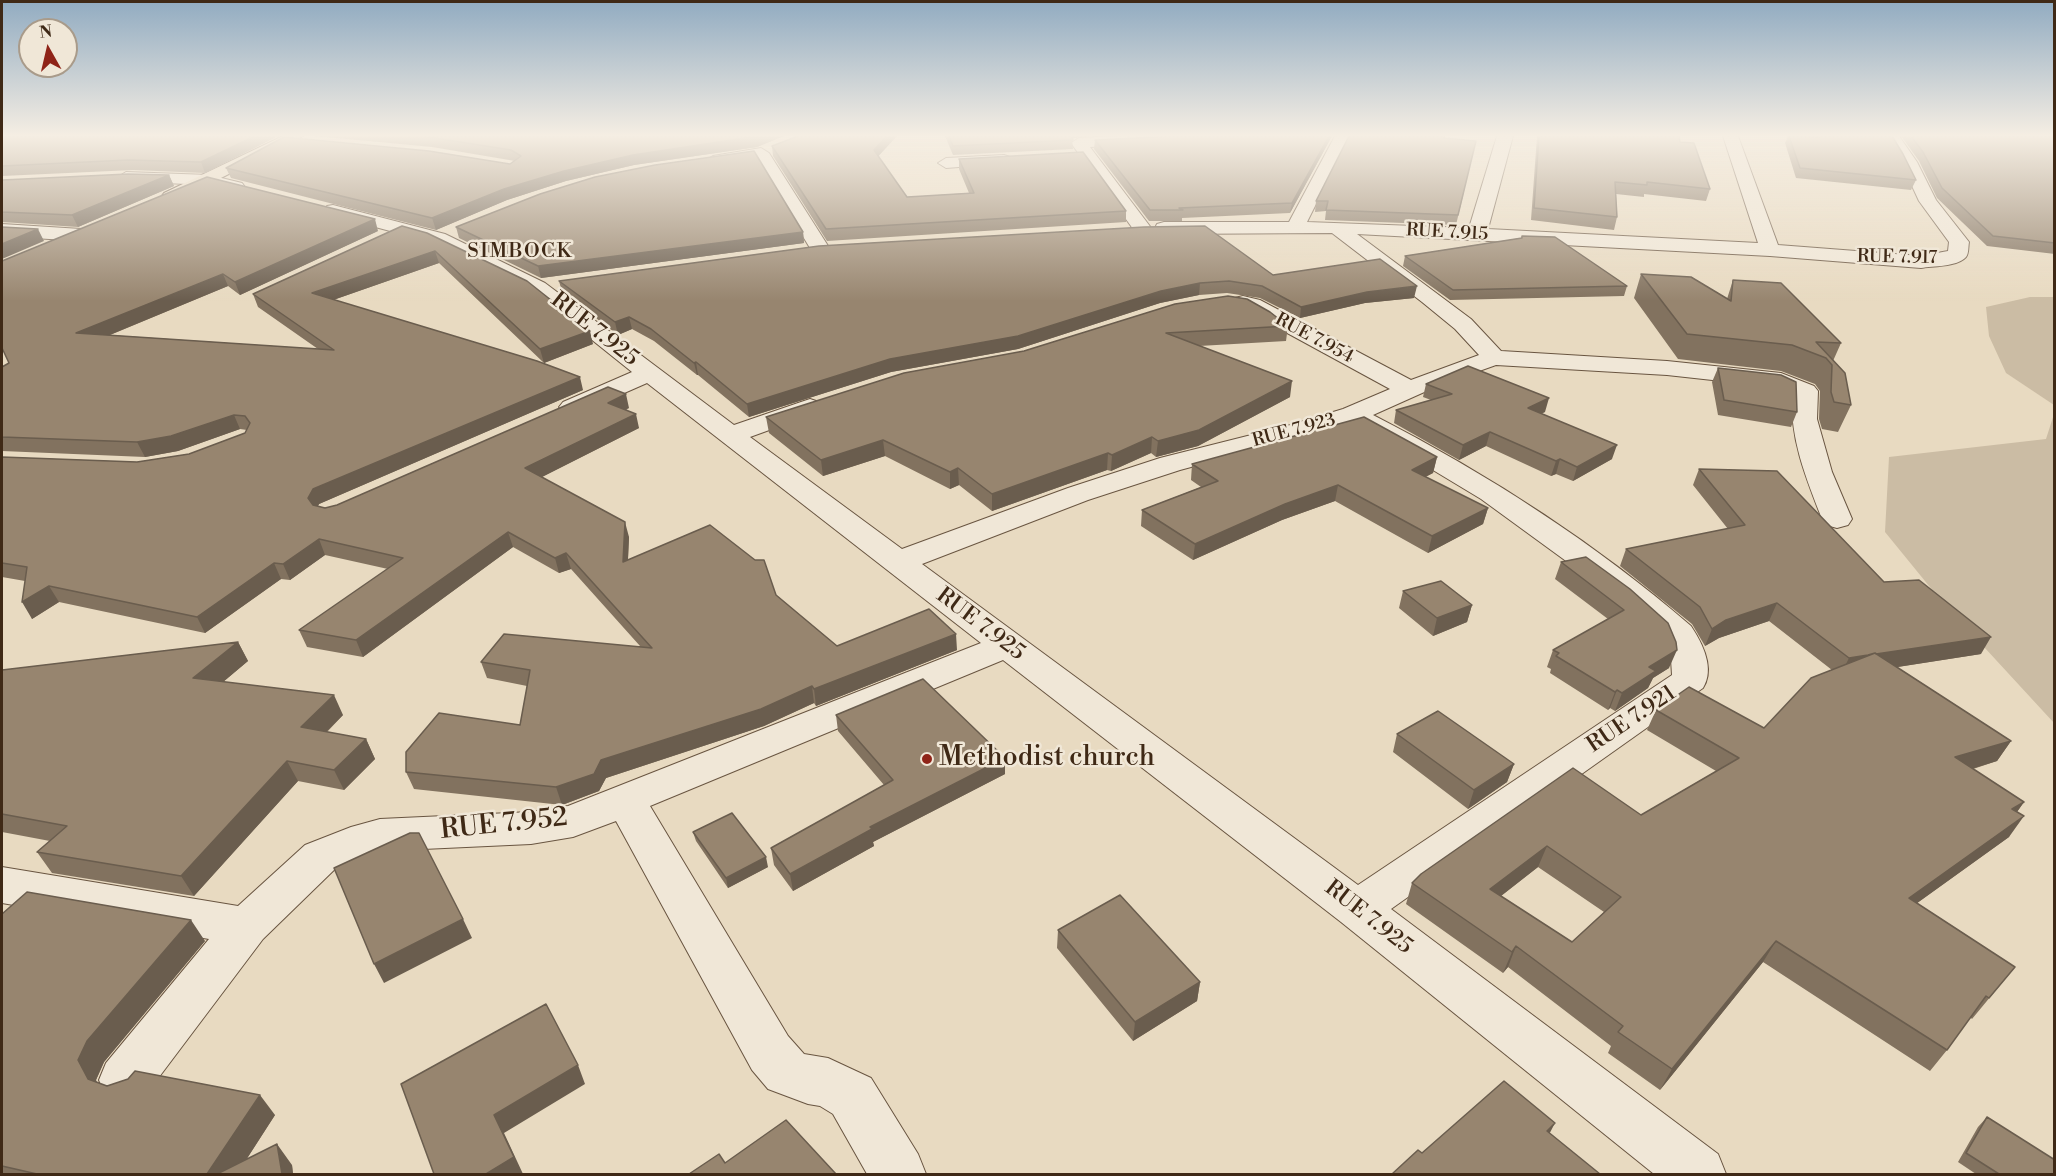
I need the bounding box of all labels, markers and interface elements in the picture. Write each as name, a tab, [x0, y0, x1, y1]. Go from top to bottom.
north arrow	[18, 18, 78, 78]
text: N	[38, 21, 53, 43]
street label: RUE 7.915	[1405, 220, 1489, 246]
district label: SIMBOCK	[467, 240, 573, 264]
street label: RUE 7.917	[1857, 247, 1937, 269]
street label: RUE 7.925	[545, 288, 643, 372]
street label: RUE 7.954	[1271, 309, 1357, 369]
street label: RUE 7.923	[1250, 410, 1338, 452]
street label: RUE 7.925	[930, 583, 1030, 667]
street label: RUE 7.921	[1582, 681, 1682, 759]
place label: Methodist church	[939, 743, 1155, 775]
marker: Methodist church	[920, 752, 934, 766]
street label: RUE 7.952	[439, 802, 569, 848]
street label: RUE 7.925	[1319, 876, 1417, 960]

